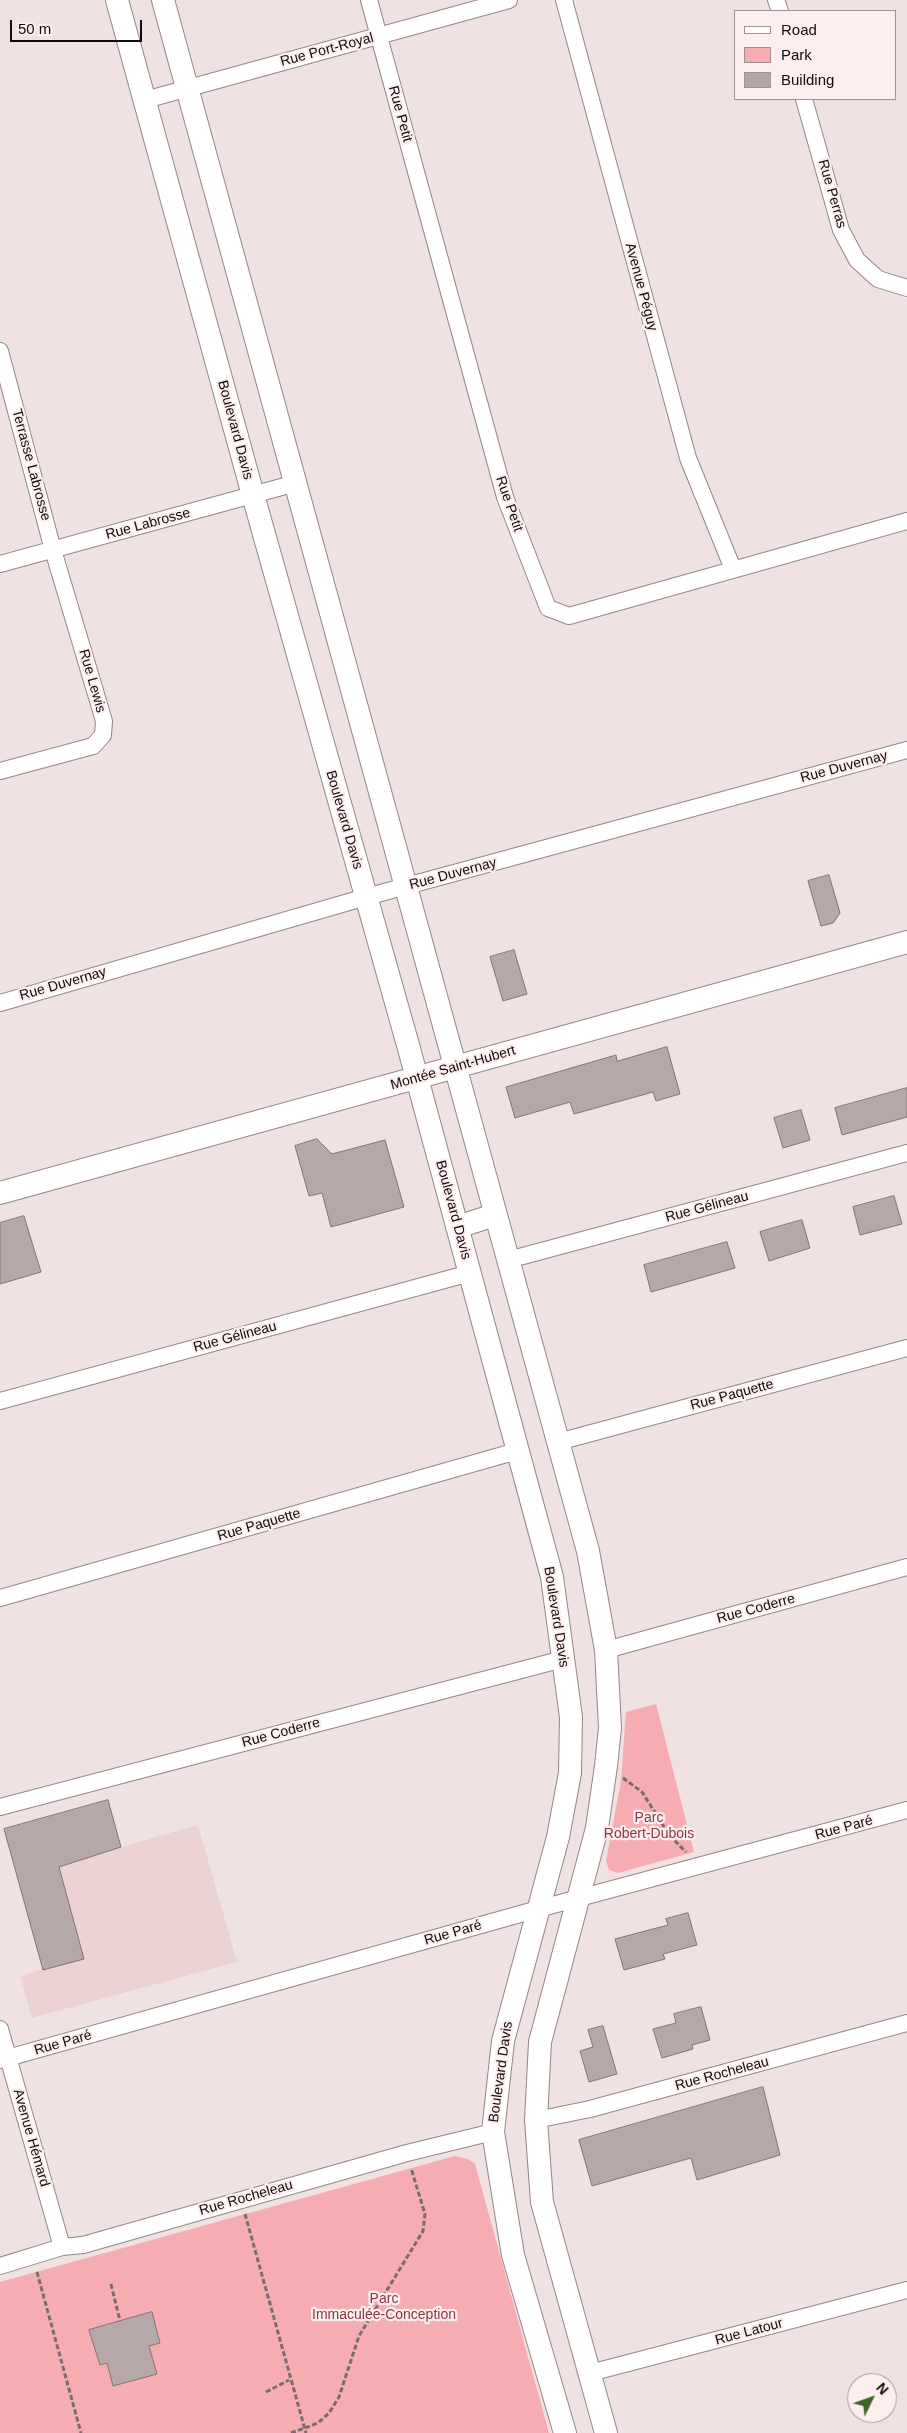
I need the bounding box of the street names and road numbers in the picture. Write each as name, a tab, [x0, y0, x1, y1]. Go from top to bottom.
street label: Rue Port-Royal	[279, 30, 375, 70]
street label: Rue Petit	[384, 84, 416, 144]
street label: Rue Perras	[814, 158, 850, 230]
street label: Avenue Péguy	[621, 241, 661, 333]
street label: Boulevard Davis	[214, 379, 256, 481]
street label: Terrasse Labrosse	[8, 407, 54, 523]
street label: Rue Petit	[492, 474, 526, 534]
street label: Rue Labrosse	[104, 505, 192, 543]
street label: Rue Lewis	[75, 647, 109, 715]
street label: Rue Duvernay	[799, 747, 889, 787]
street label: Boulevard Davis	[322, 769, 366, 871]
street label: Rue Duvernay	[408, 854, 498, 894]
street label: Rue Duvernay	[18, 964, 108, 1004]
street label: Montée Saint-Hubert	[389, 1042, 517, 1094]
street label: Boulevard Davis	[432, 1159, 474, 1261]
street label: Rue Gélineau	[663, 1188, 751, 1226]
street label: Rue Gélineau	[191, 1318, 279, 1356]
street label: Rue Paquette	[688, 1376, 776, 1414]
street label: Rue Paquette	[216, 1505, 302, 1545]
street label: Boulevard Davis	[540, 1565, 572, 1669]
street label: Rue Coderre	[715, 1591, 797, 1627]
street label: Rue Coderre	[240, 1715, 322, 1751]
street label: Rue Paré	[813, 1812, 875, 1844]
street label: Rue Paré	[422, 1917, 484, 1949]
street label: Boulevard Davis	[486, 2020, 516, 2124]
street label: Rue Paré	[32, 2027, 94, 2059]
street label: Rue Rocheleau	[673, 2053, 771, 2095]
street label: Avenue Hémard	[9, 2087, 53, 2189]
street label: Rue Rocheleau	[197, 2177, 295, 2219]
street label: Rue Latour	[713, 2315, 785, 2349]

